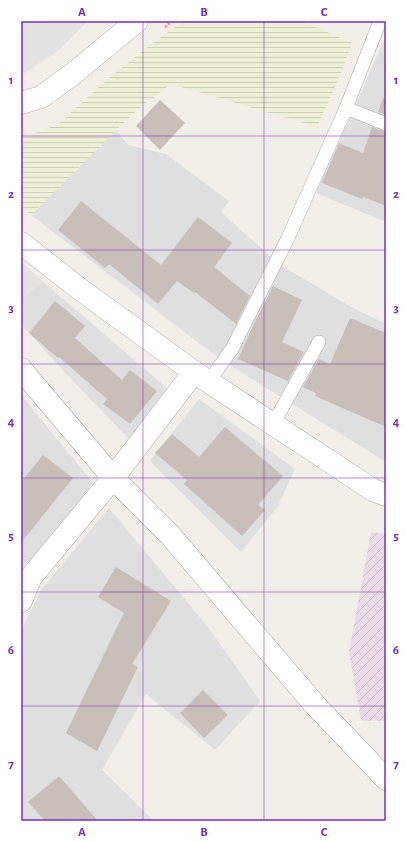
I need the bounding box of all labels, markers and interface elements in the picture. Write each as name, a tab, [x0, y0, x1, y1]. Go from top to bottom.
text: A	[78, 6, 86, 19]
text: B	[200, 6, 208, 19]
text: C	[321, 6, 328, 19]
text: 1	[9, 74, 13, 87]
text: 1	[394, 74, 398, 87]
text: 2	[8, 188, 14, 201]
text: 2	[393, 188, 399, 201]
text: 3	[8, 302, 14, 315]
text: 3	[393, 302, 399, 315]
text: 4	[8, 416, 15, 429]
text: 4	[393, 416, 400, 429]
text: 5	[8, 530, 14, 543]
text: 5	[393, 530, 399, 543]
text: 6	[8, 644, 14, 657]
text: 6	[393, 644, 399, 657]
text: 7	[8, 758, 14, 771]
text: 7	[393, 758, 399, 771]
text: A	[78, 826, 86, 839]
text: B	[200, 826, 208, 839]
text: C	[321, 826, 328, 839]

